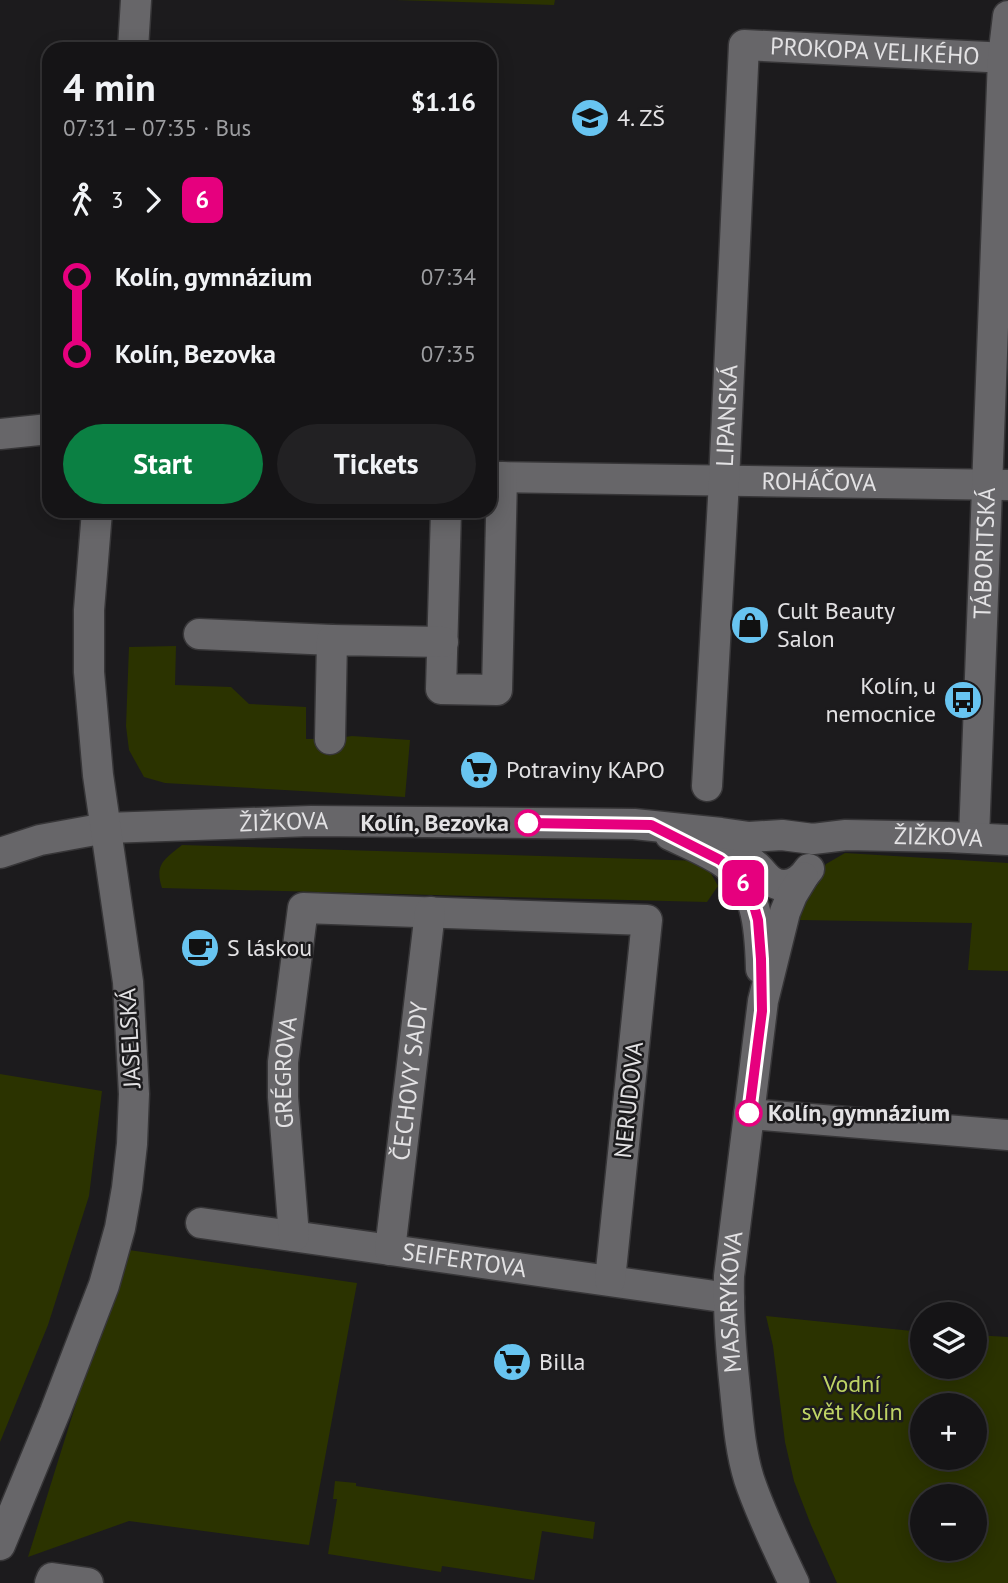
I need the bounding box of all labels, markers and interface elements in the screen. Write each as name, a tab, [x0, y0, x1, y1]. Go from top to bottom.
street label: PROKOPA VELIKÉHO	[769, 30, 980, 72]
text: 4 min	[63, 62, 156, 111]
text: $1.16	[411, 85, 476, 118]
school or university icon: 4. ZŠ	[569, 97, 611, 139]
place label: 4. ZŠ	[617, 102, 665, 133]
text: 07:31 – 07:35 · Bus	[63, 113, 251, 142]
icon: walk	[63, 181, 101, 219]
icon: forward	[134, 181, 172, 219]
text: 6	[196, 184, 209, 215]
text: 3	[111, 185, 124, 214]
text: Kolín, gymnázium	[115, 260, 312, 293]
text: 07:34	[421, 262, 476, 291]
text: Kolín, Bezovka	[115, 337, 276, 370]
text: 07:35	[421, 339, 476, 368]
street label: LIPANSKÁ	[709, 364, 744, 467]
button: Start	[63, 424, 263, 504]
button: Tickets	[277, 424, 476, 504]
street label: ROHÁČOVA	[761, 465, 877, 498]
street label: TÁBORITSKÁ	[966, 487, 1002, 619]
place label: Cult Beauty Salon	[777, 595, 895, 654]
shop icon: Cult Beauty Salon	[729, 604, 771, 646]
place label: Kolín, u nemocnice	[825, 670, 936, 729]
bus stop icon: Kolín, u nemocnice	[942, 679, 984, 721]
supermarket icon: Potraviny KAPO	[458, 749, 500, 791]
place label: Potraviny KAPO	[506, 754, 665, 785]
street label: ŽIŽKOVA	[239, 805, 328, 838]
place label: Kolín, Bezovka	[361, 807, 509, 838]
marker: Kolín, Bezovka	[515, 810, 541, 836]
street label: ŽIŽKOVA	[894, 820, 984, 854]
line badge: 6	[720, 860, 766, 906]
text: 6	[736, 867, 750, 898]
cafe icon: S láskou	[179, 927, 221, 969]
place label: S láskou	[227, 932, 312, 963]
street label: JASELSKÁ	[111, 987, 148, 1090]
street label: ČECHOVY SADY	[385, 999, 434, 1162]
street label: GRÉGROVA	[267, 1015, 304, 1130]
street label: NERUDOVA	[607, 1040, 650, 1160]
place label: Kolín, gymnázium	[768, 1097, 950, 1128]
marker: Kolín, gymnázium	[736, 1100, 762, 1126]
street label: MASARYKOVA	[713, 1229, 749, 1374]
street label: SEIFERTOVA	[400, 1236, 529, 1284]
map controls	[910, 1302, 987, 1561]
button: layers	[910, 1302, 987, 1379]
supermarket icon: Billa	[491, 1341, 533, 1383]
place label: Billa	[539, 1346, 585, 1377]
park label: Vodní svět Kolín	[801, 1368, 903, 1427]
button: +	[910, 1393, 987, 1470]
button: −	[910, 1484, 987, 1561]

